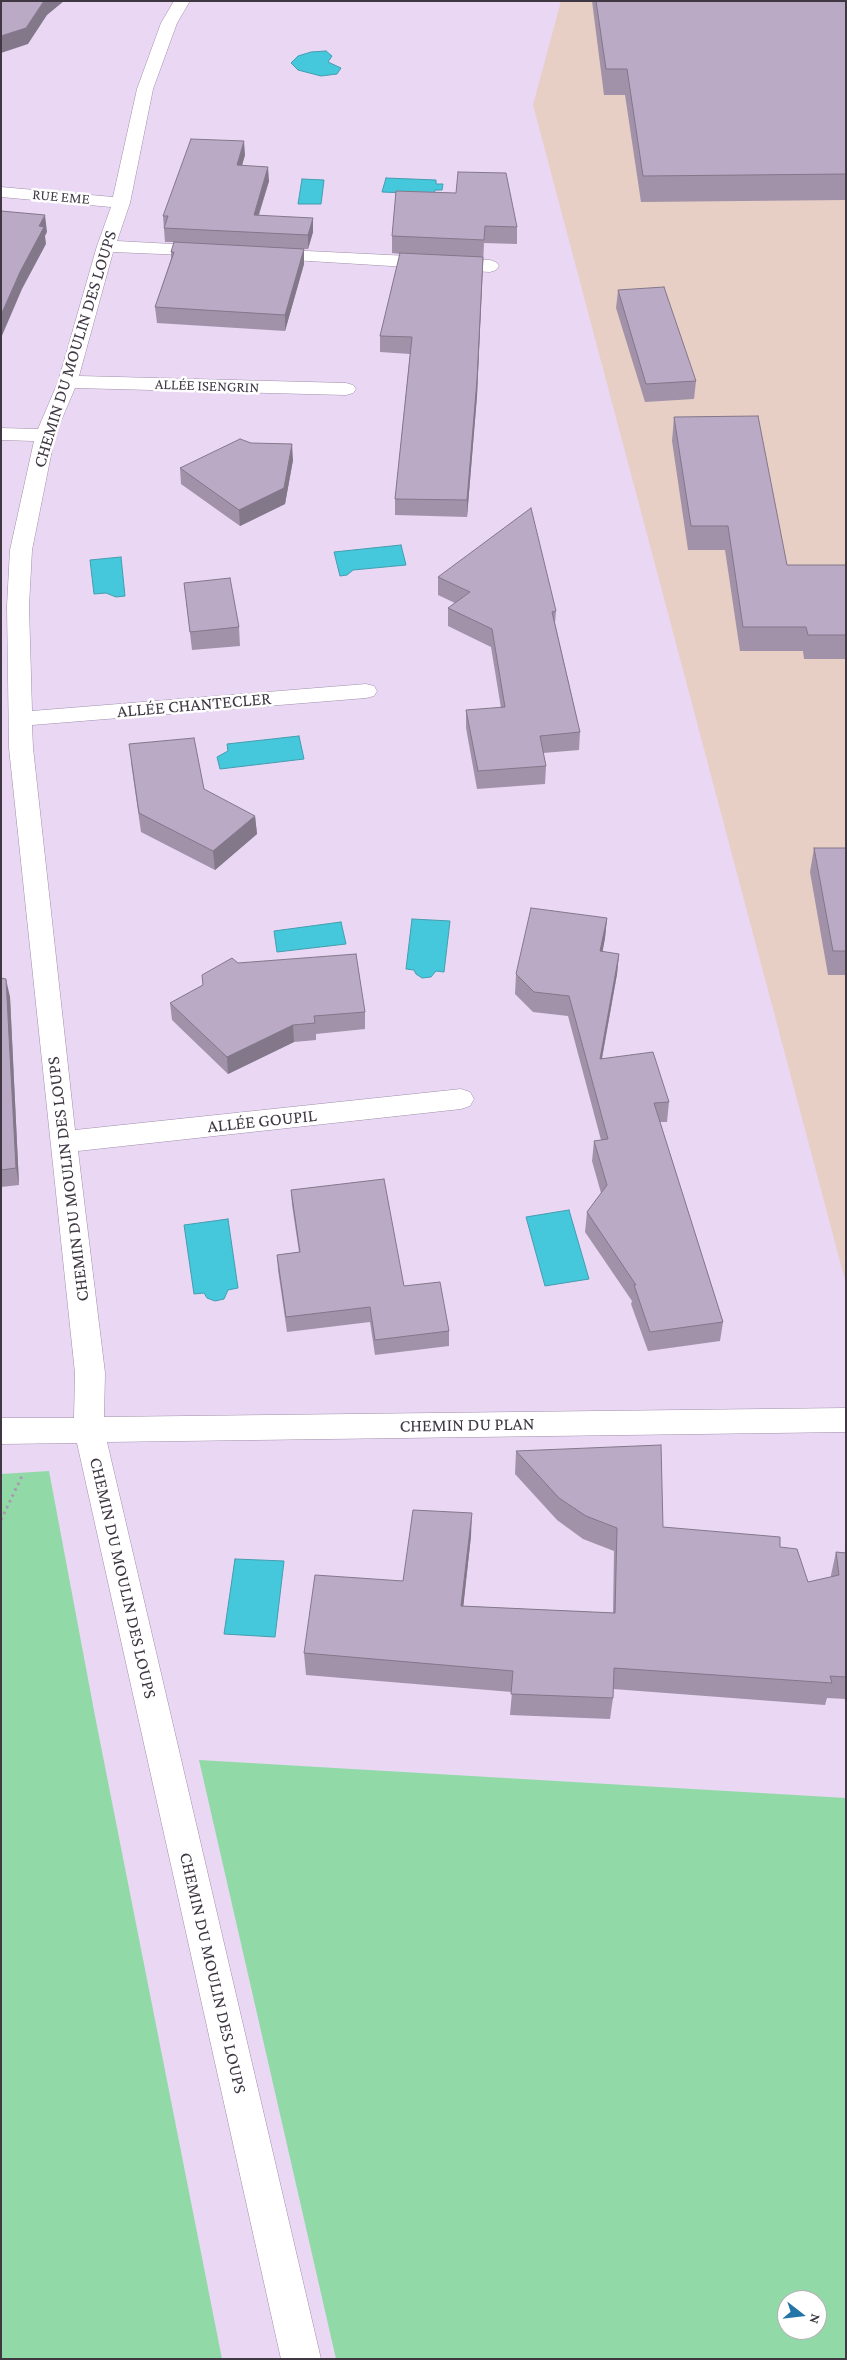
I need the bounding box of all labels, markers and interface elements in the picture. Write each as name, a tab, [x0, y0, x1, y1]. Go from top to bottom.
street label: RUE EME	[32, 186, 90, 208]
street label: CHEMIN DU MOULIN DES LOUPS	[29, 228, 121, 470]
street label: ALLÉE ISENGRIN	[155, 375, 259, 397]
street label: ALLÉE CHANTECLER	[116, 688, 272, 722]
street label: CHEMIN DU MOULIN DES LOUPS	[42, 1055, 94, 1303]
street label: ALLÉE GOUPIL	[206, 1105, 318, 1137]
street label: CHEMIN DU PLAN	[399, 1413, 535, 1437]
street label: CHEMIN DU MOULIN DES LOUPS	[85, 1455, 161, 1701]
street label: CHEMIN DU MOULIN DES LOUPS	[175, 1850, 251, 2096]
north arrow	[777, 2290, 827, 2340]
text: N	[806, 2312, 824, 2326]

